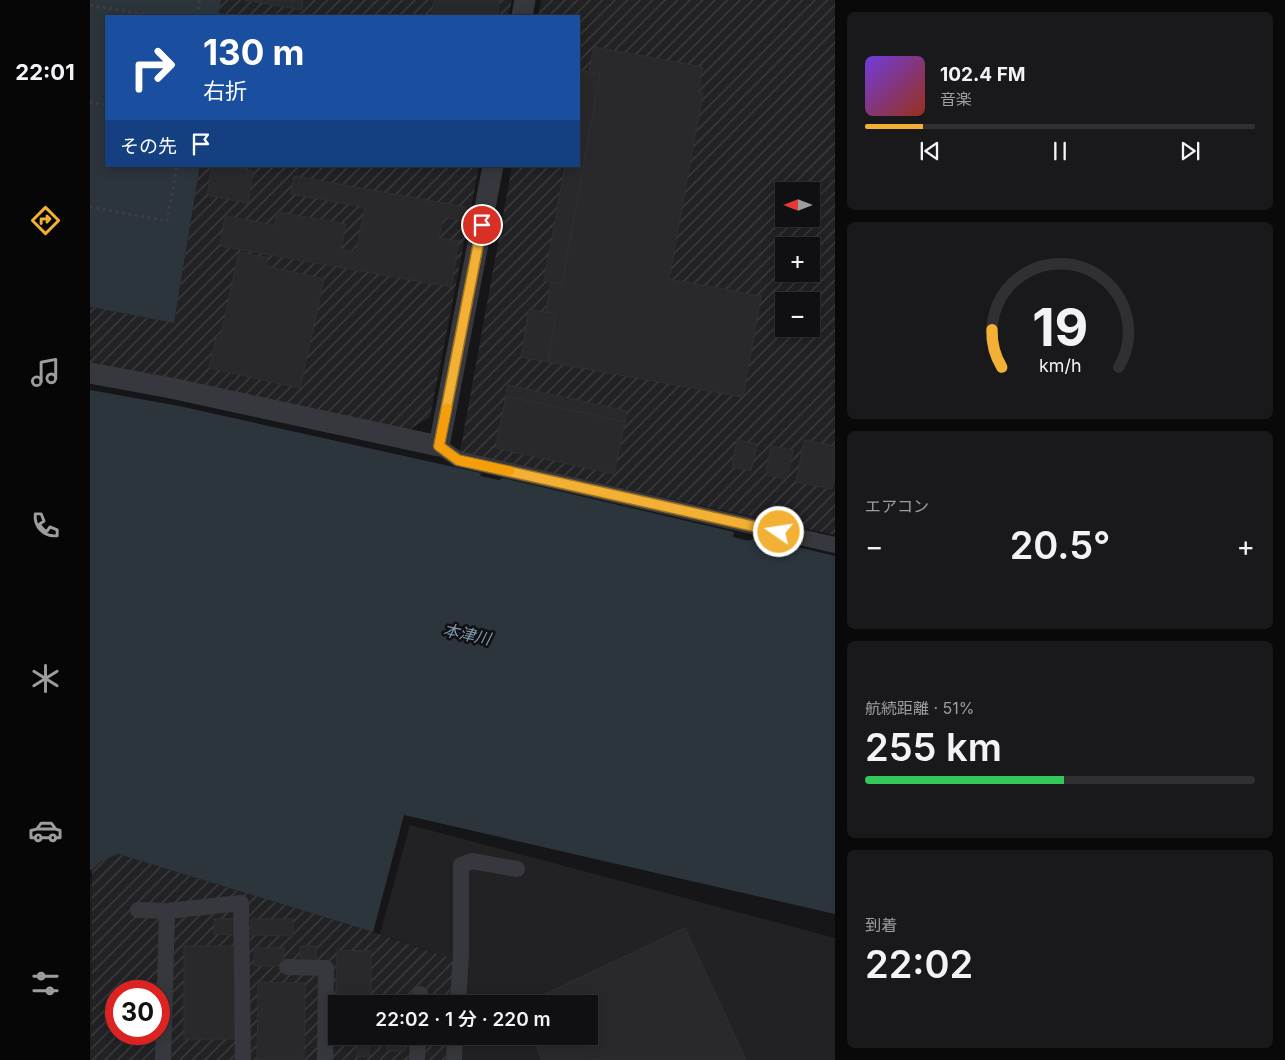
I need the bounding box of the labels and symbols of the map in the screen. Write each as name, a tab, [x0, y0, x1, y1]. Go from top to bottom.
north arrow	[775, 182, 820, 228]
pin	[461, 204, 503, 246]
position arrow	[752, 505, 804, 557]
water label: 本津川	[441, 619, 495, 649]
speed limit sign: 30	[105, 980, 170, 1045]

